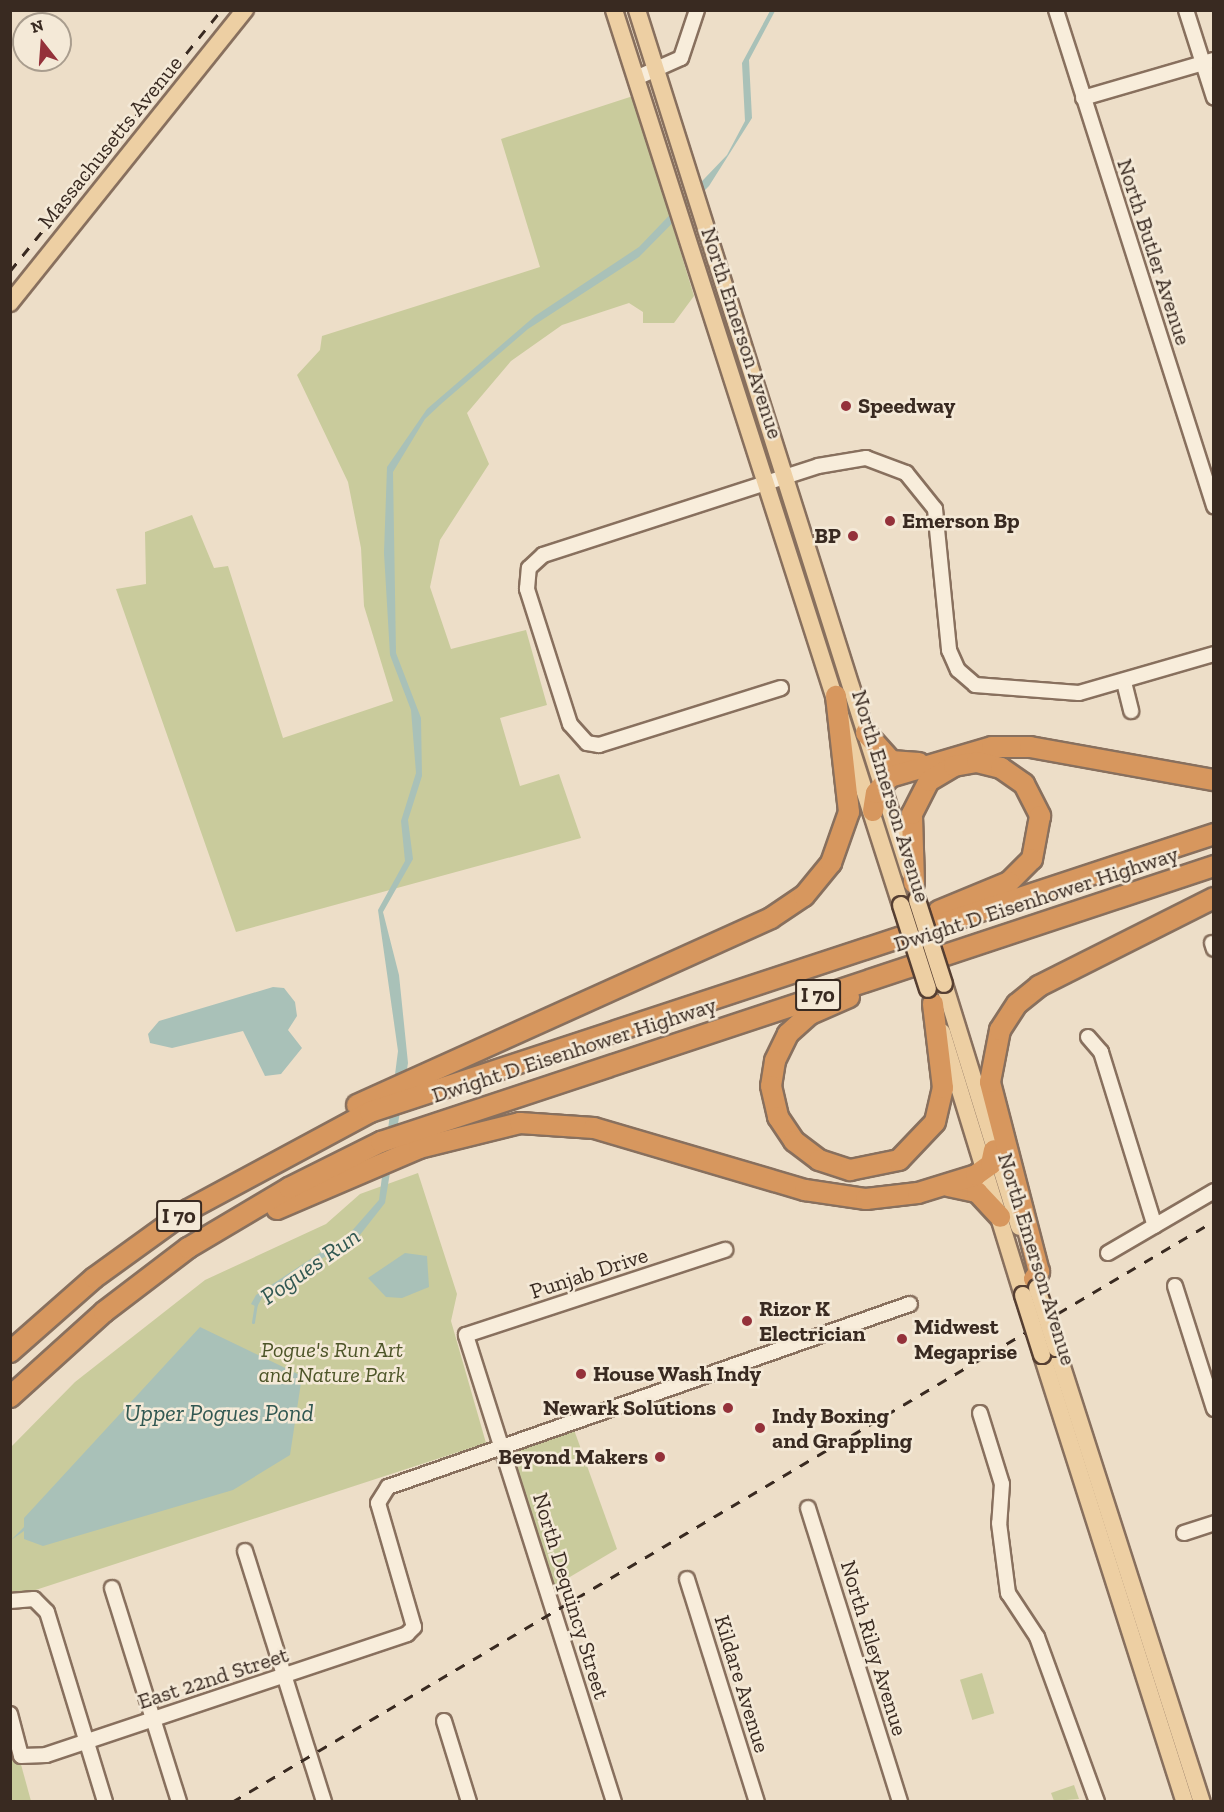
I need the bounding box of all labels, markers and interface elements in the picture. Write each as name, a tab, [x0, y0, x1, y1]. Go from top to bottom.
north arrow	[12, 12, 72, 72]
text: N	[29, 15, 46, 37]
street label: Massachusetts Avenue	[32, 50, 188, 234]
street label: North Butler Avenue	[1111, 155, 1197, 349]
street label: North Emerson Avenue	[695, 224, 789, 442]
place label: Speedway	[858, 393, 955, 419]
marker: Speedway	[839, 399, 853, 413]
place label: Emerson Bp	[902, 508, 1020, 534]
marker: Emerson Bp	[883, 514, 897, 528]
place label: BP	[814, 523, 841, 549]
marker: BP	[846, 529, 860, 543]
street label: North Emerson Avenue	[846, 686, 936, 906]
street label: Dwight D Eisenhower Highway	[890, 840, 1182, 958]
road number: I 70	[794, 977, 842, 1013]
street label: Dwight D Eisenhower Highway	[428, 991, 720, 1109]
street label: North Emerson Avenue	[992, 1149, 1082, 1369]
road number: I 70	[155, 1198, 203, 1234]
water label: Pogues Run	[255, 1221, 365, 1311]
street label: Punjab Drive	[527, 1242, 651, 1304]
place label: Rizor K Electrician	[759, 1295, 865, 1346]
place label: Midwest Megaprise	[914, 1313, 1017, 1364]
marker: Rizor K Electrician	[740, 1314, 754, 1328]
marker: Midwest Megaprise	[895, 1332, 909, 1346]
park label: Pogue's Run Art and Nature Park	[259, 1336, 405, 1388]
place label: House Wash Indy	[593, 1361, 762, 1387]
marker: House Wash Indy	[574, 1367, 588, 1381]
place label: Newark Solutions	[543, 1395, 716, 1421]
water label: Upper Pogues Pond	[124, 1399, 314, 1427]
marker: Newark Solutions	[721, 1401, 735, 1415]
place label: Indy Boxing and Grappling	[772, 1402, 912, 1454]
marker: Indy Boxing and Grappling	[753, 1421, 767, 1435]
place label: Beyond Makers	[498, 1444, 648, 1470]
marker: Beyond Makers	[653, 1450, 667, 1464]
street label: North Dequincy Street	[527, 1489, 615, 1703]
street label: North Riley Avenue	[835, 1557, 913, 1739]
street label: Kildare Avenue	[708, 1612, 776, 1756]
street label: East 22nd Street	[134, 1641, 292, 1715]

